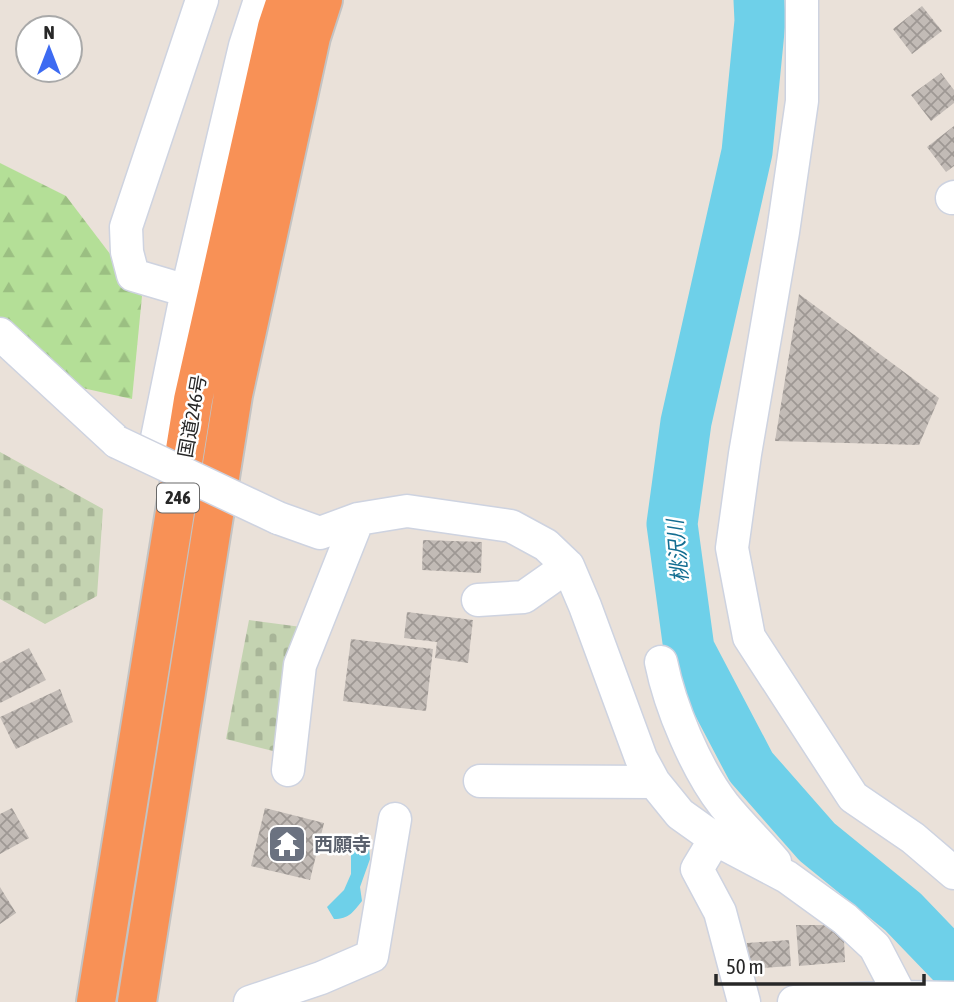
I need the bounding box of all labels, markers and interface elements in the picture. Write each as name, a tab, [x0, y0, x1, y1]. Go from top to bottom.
north arrow	[14, 14, 84, 84]
text: N	[43, 21, 55, 43]
street label: 国道246号	[174, 373, 210, 459]
road number: 246	[157, 484, 199, 512]
water label: 桃沢川	[662, 517, 692, 584]
temple icon: 西願寺	[266, 823, 308, 865]
place label: 西願寺	[314, 833, 371, 855]
scale bar	[716, 942, 924, 986]
text: 50 m	[726, 954, 764, 978]

